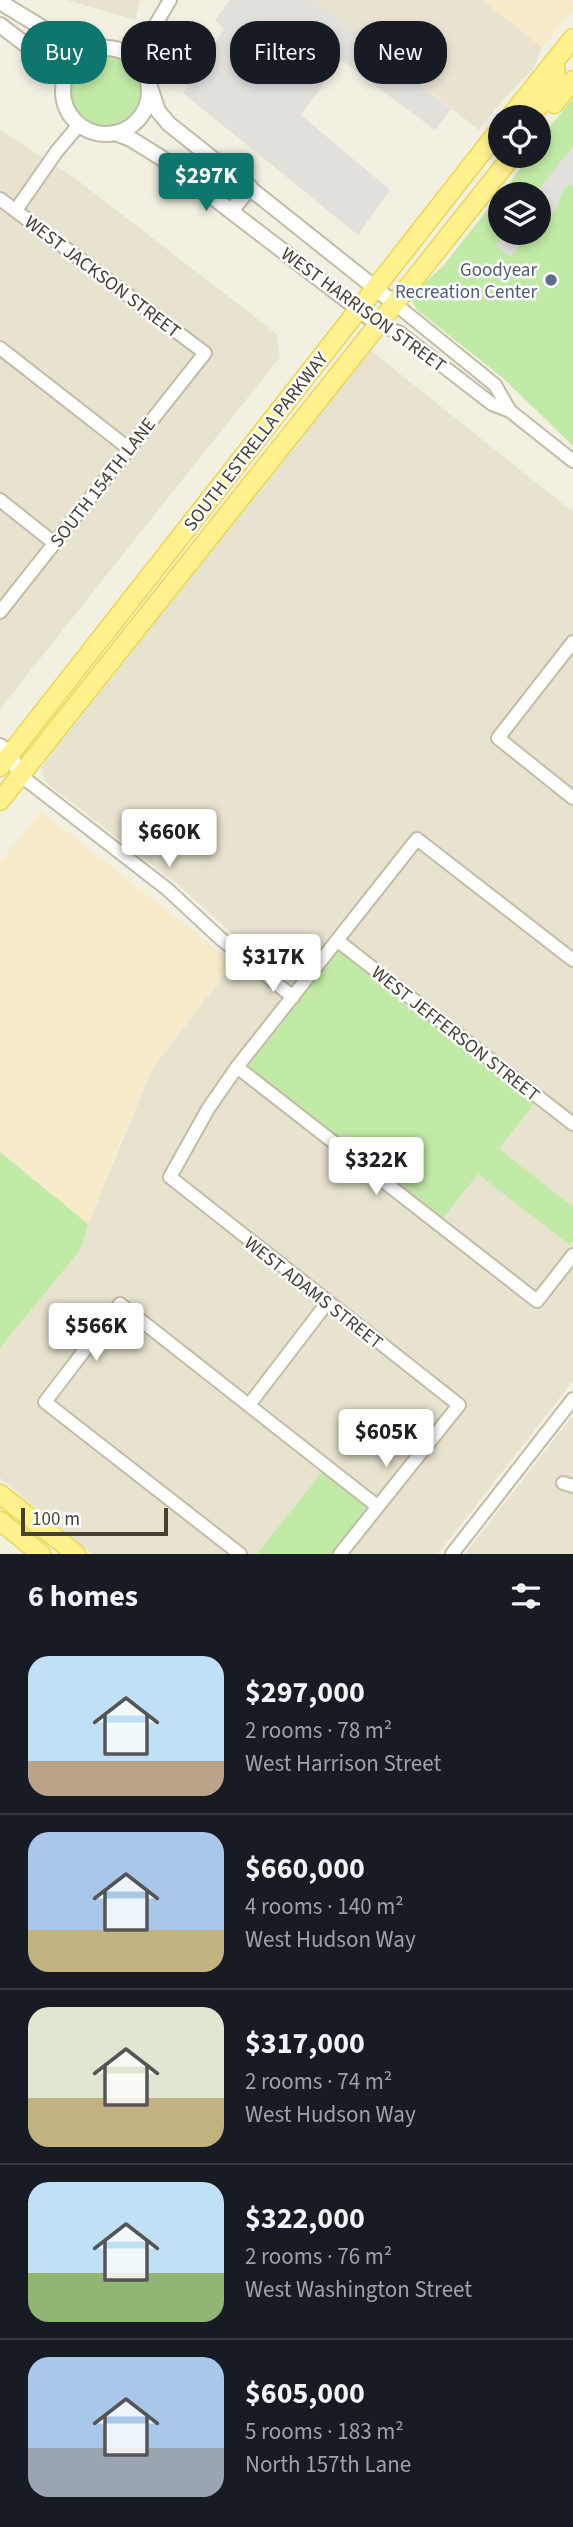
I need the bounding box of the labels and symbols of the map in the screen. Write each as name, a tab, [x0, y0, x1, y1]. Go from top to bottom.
pin: $297K	[157, 154, 255, 213]
street label: WEST JACKSON STREET	[18, 209, 186, 345]
street label: WEST HARRISON STREET	[275, 241, 451, 379]
place label: Goodyear Recreation Center	[395, 257, 537, 306]
marker: Goodyear Recreation Center	[543, 272, 559, 288]
street label: SOUTH ESTRELLA PARKWAY	[178, 346, 335, 537]
street label: SOUTH 154TH LANE	[44, 412, 162, 553]
pin: $660K	[120, 810, 218, 869]
pin: $317K	[224, 934, 322, 994]
street label: WEST JEFFERSON STREET	[365, 960, 545, 1109]
pin: $322K	[327, 1138, 425, 1197]
street label: WEST ADAMS STREET	[238, 1230, 388, 1356]
pin: $566K	[47, 1304, 145, 1363]
pin: $605K	[337, 1410, 435, 1469]
scale bar	[21, 1505, 168, 1537]

